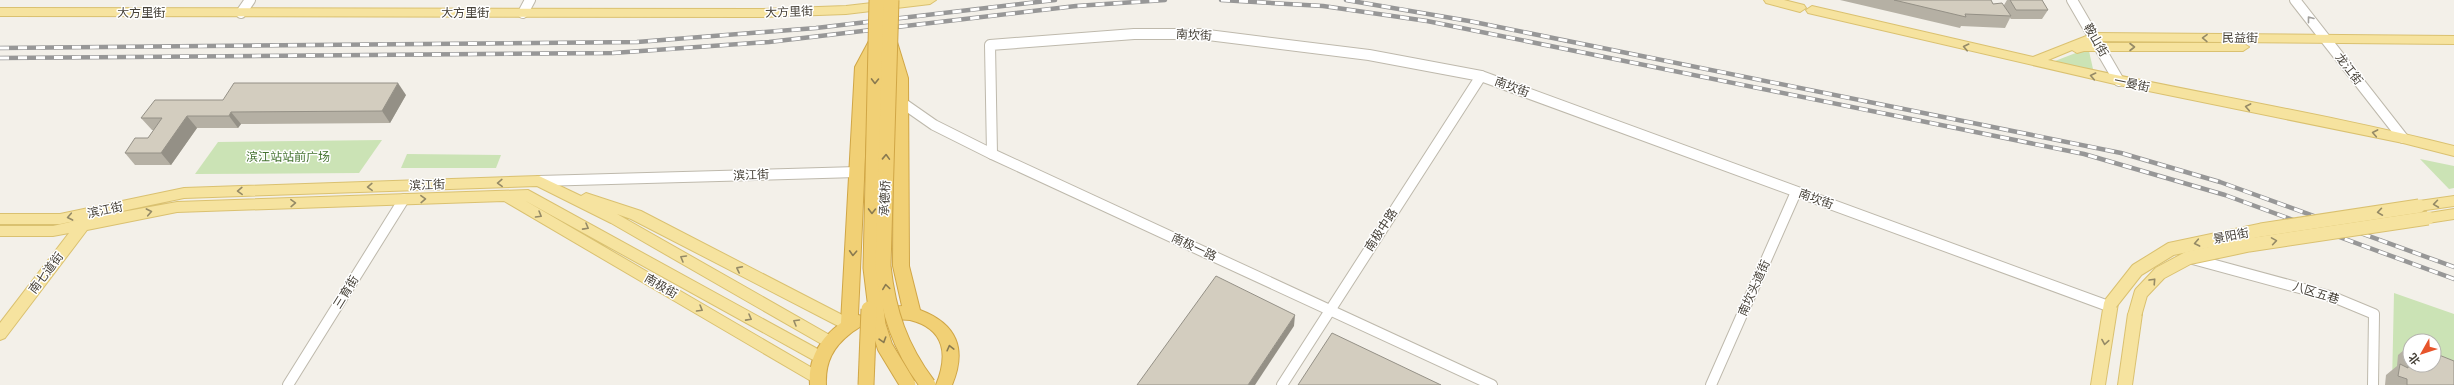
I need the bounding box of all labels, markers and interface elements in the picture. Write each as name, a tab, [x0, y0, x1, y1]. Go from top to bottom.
street label: 大方里街	[765, 4, 813, 20]
street label: 大方里街	[117, 6, 165, 20]
street label: 大方里街	[441, 6, 489, 20]
one-way arrow	[2307, 17, 2314, 24]
street label: 鞍山街	[2081, 21, 2111, 59]
street label: 南坎街	[1176, 27, 1212, 43]
street label: 民益街	[2222, 31, 2258, 45]
one-way arrow	[2202, 34, 2208, 42]
one-way arrow	[1963, 43, 1969, 51]
one-way arrow	[2129, 43, 2135, 51]
street label: 龙江街	[2332, 51, 2366, 87]
one-way arrow	[2090, 72, 2096, 80]
street label: 一曼街	[2113, 73, 2151, 95]
street label: 南坎街	[1493, 74, 1531, 100]
one-way arrow	[871, 78, 879, 84]
one-way arrow	[2245, 104, 2251, 112]
one-way arrow	[2372, 129, 2378, 137]
park label: 滨江站站前广场	[246, 150, 330, 164]
one-way arrow	[882, 154, 891, 160]
street label: 滨江街	[733, 167, 769, 183]
street label: 滨江街	[409, 177, 445, 193]
one-way arrow	[497, 179, 503, 187]
street label: 承德桥	[877, 180, 893, 216]
one-way arrow	[367, 183, 373, 191]
street label: 南坎街	[1797, 186, 1835, 212]
one-way arrow	[237, 187, 243, 196]
one-way arrow	[420, 194, 426, 203]
street label: 滨江街	[86, 199, 124, 221]
one-way arrow	[290, 199, 296, 207]
one-way arrow	[2433, 199, 2440, 208]
street label: 南极中路	[1362, 206, 1400, 254]
one-way arrow	[2377, 207, 2384, 216]
one-way arrow	[868, 208, 876, 214]
one-way arrow	[146, 209, 152, 217]
one-way arrow	[535, 211, 542, 218]
one-way arrow	[67, 212, 73, 221]
one-way arrow	[582, 223, 589, 230]
street label: 景阳街	[2212, 226, 2250, 246]
street label: 南极一路	[1169, 231, 1219, 263]
one-way arrow	[2271, 237, 2277, 246]
one-way arrow	[2194, 238, 2200, 246]
street label: 南七道街	[26, 250, 66, 296]
one-way arrow	[848, 250, 857, 256]
one-way arrow	[680, 255, 687, 262]
street label: 南坎头道街	[1735, 258, 1773, 318]
one-way arrow	[736, 266, 744, 273]
street label: 南极街	[642, 271, 680, 301]
street label: 三育街	[331, 273, 361, 311]
one-way arrow	[2148, 278, 2156, 286]
street label: 八区五巷	[2291, 279, 2341, 307]
one-way arrow	[881, 284, 890, 290]
one-way arrow	[696, 305, 703, 312]
one-way arrow	[745, 313, 752, 320]
one-way arrow	[793, 320, 800, 327]
north arrow	[2402, 333, 2442, 373]
one-way arrow	[878, 337, 887, 344]
one-way arrow	[2101, 339, 2110, 345]
one-way arrow	[946, 344, 955, 351]
text: 北	[2406, 351, 2422, 367]

